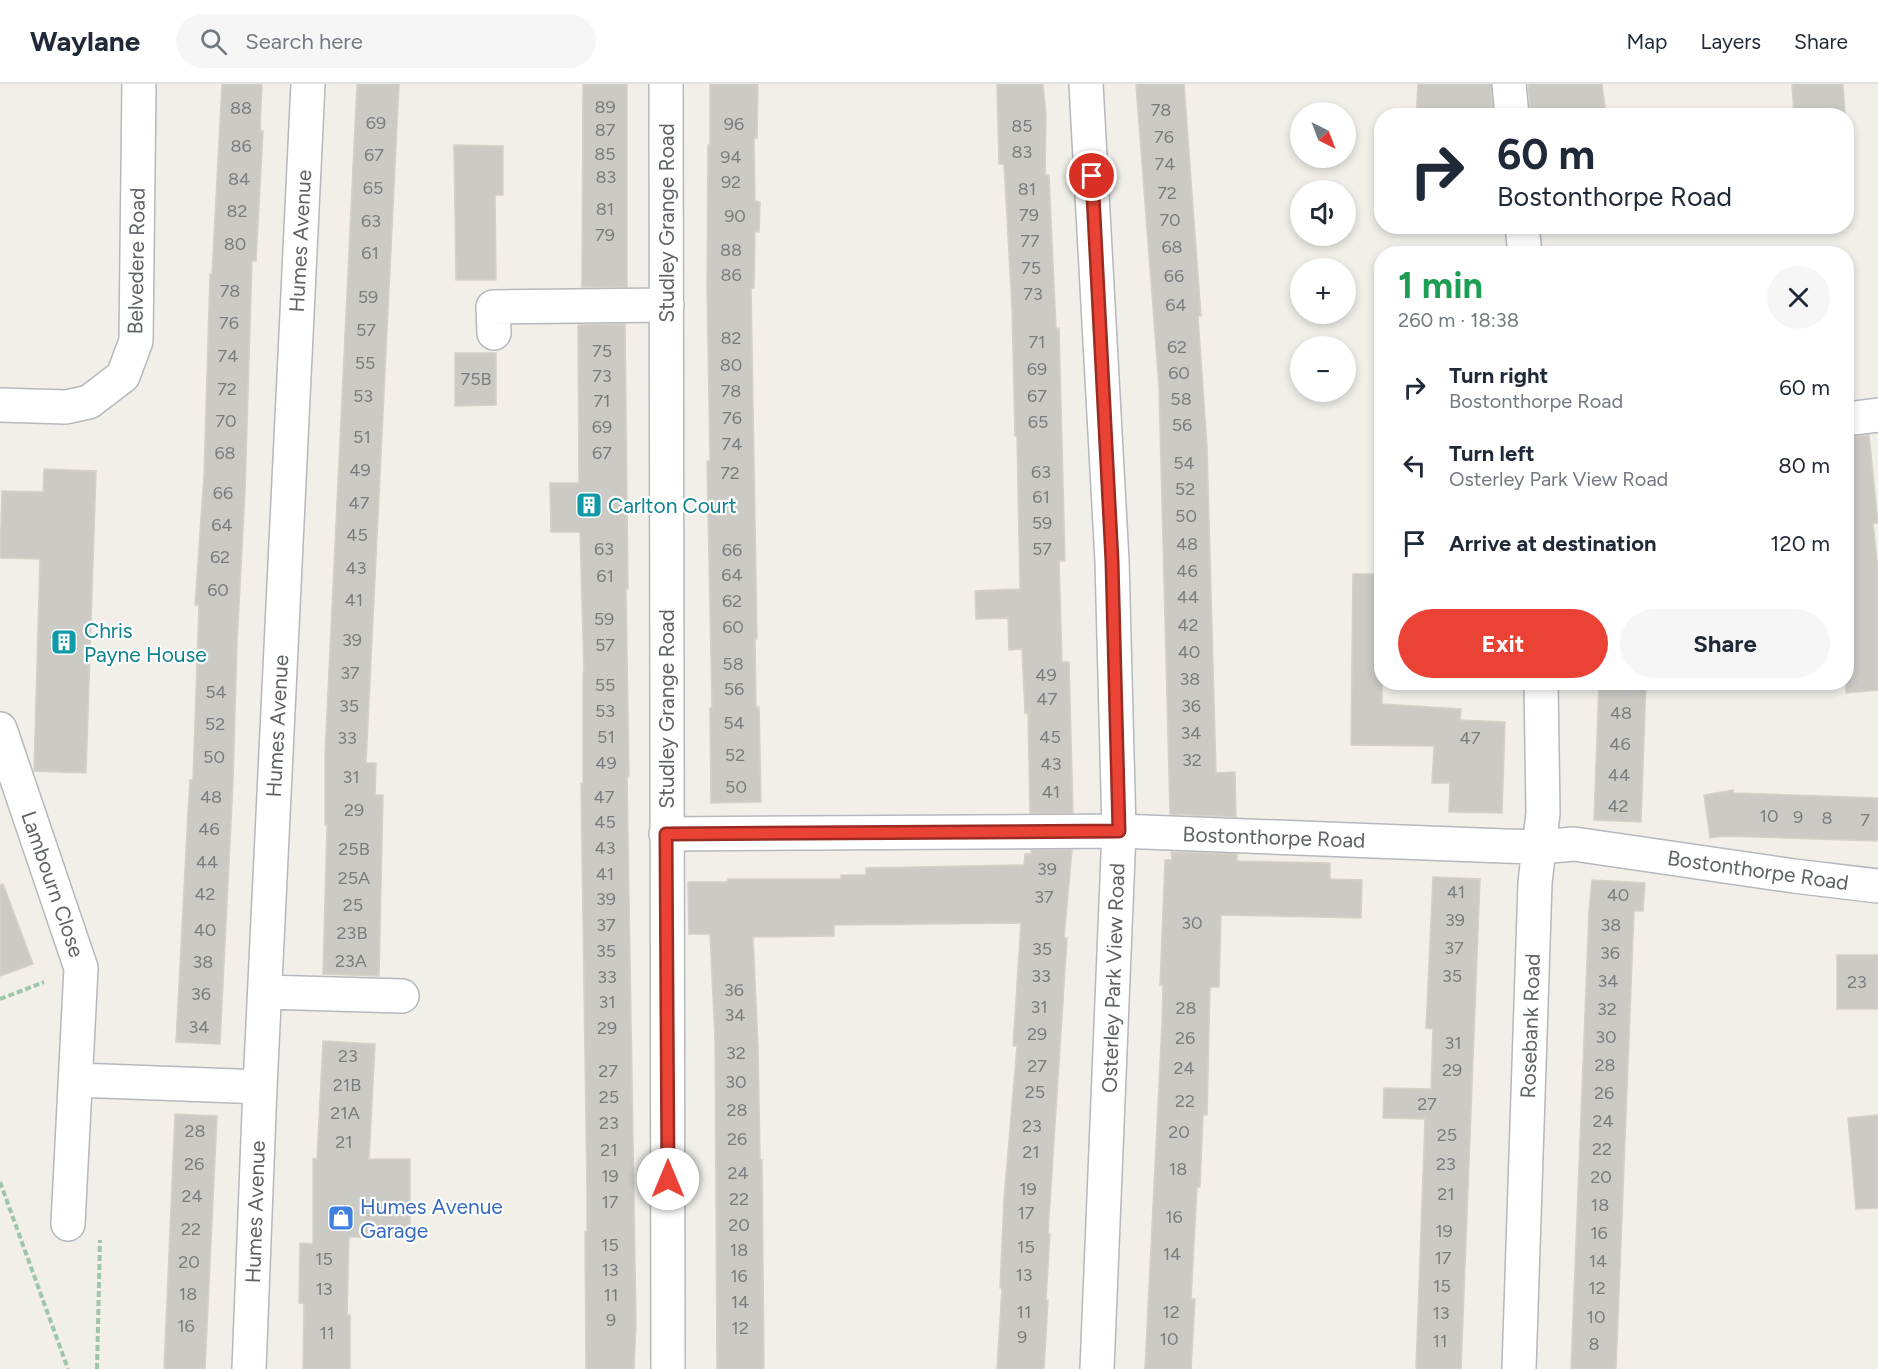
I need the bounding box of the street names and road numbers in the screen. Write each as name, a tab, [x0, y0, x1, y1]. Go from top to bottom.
street label: Studley Grange Road	[654, 123, 679, 323]
street label: Humes Avenue	[284, 169, 316, 313]
street label: Belvedere Road	[122, 187, 150, 335]
street label: Studley Grange Road	[654, 609, 679, 809]
street label: Humes Avenue	[261, 654, 293, 798]
street label: Lambourn Close	[16, 808, 90, 960]
street label: Bostonthorpe Road	[1182, 821, 1366, 853]
street label: Bostonthorpe Road	[1666, 845, 1850, 895]
street label: Osterley Park View Road	[1096, 862, 1130, 1094]
street label: Rosebank Road	[1515, 953, 1545, 1099]
street label: Humes Avenue	[240, 1140, 270, 1284]

